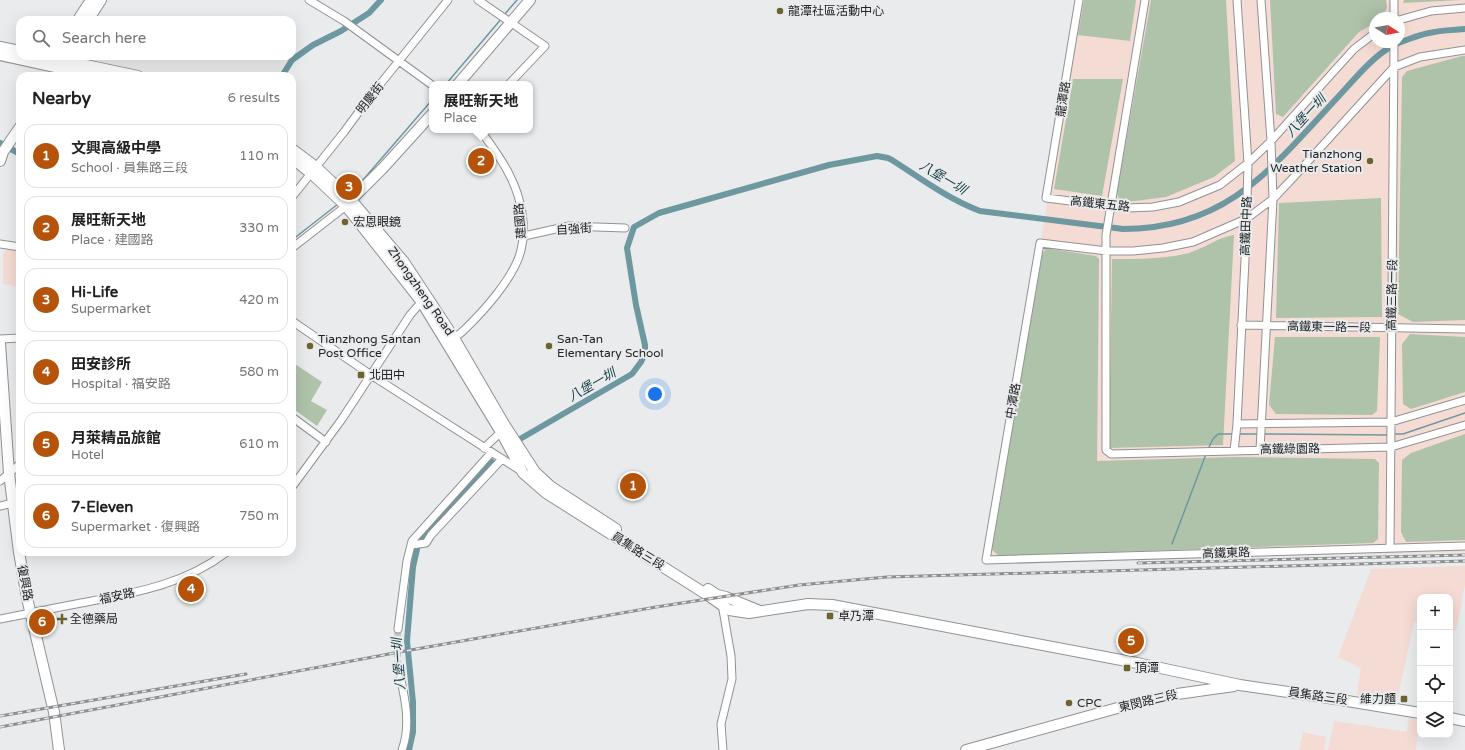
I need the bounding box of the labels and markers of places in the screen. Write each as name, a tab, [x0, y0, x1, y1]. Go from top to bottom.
place label: 龍潭社區活動中心	[788, 4, 884, 18]
marker: 龍潭社區活動中心	[775, 6, 785, 16]
pin: 2	[468, 146, 494, 176]
place label: Tianzhong Weather Station	[1270, 147, 1362, 175]
marker: Tianzhong Weather Station	[1365, 156, 1375, 166]
pin: 3	[336, 172, 362, 202]
place label: 宏恩眼鏡	[353, 215, 401, 229]
marker: 宏恩眼鏡	[340, 217, 350, 227]
place label: Tianzhong Santan Post Office	[318, 332, 421, 360]
place label: San-Tan Elementary School	[557, 332, 664, 360]
marker: Tianzhong Santan Post Office	[305, 341, 315, 351]
marker: San-Tan Elementary School	[544, 341, 554, 351]
place label: 北田中	[369, 368, 405, 382]
marker: 北田中	[356, 370, 366, 380]
pin: 1	[620, 471, 646, 501]
pin: 4	[178, 574, 204, 604]
pin: 6	[29, 607, 55, 637]
place label: 卓乃潭	[838, 609, 874, 623]
marker: 卓乃潭	[825, 611, 835, 621]
place label: 全德藥局	[70, 612, 118, 626]
marker: 全德藥局	[57, 614, 67, 624]
pin: 5	[1118, 626, 1144, 656]
place label: 頂潭	[1135, 661, 1159, 675]
marker: 頂潭	[1122, 663, 1132, 673]
place label: 維力麵	[1360, 692, 1396, 706]
marker: 維力麵	[1399, 694, 1409, 704]
place label: CPC	[1077, 696, 1102, 710]
marker: CPC	[1064, 698, 1074, 708]

